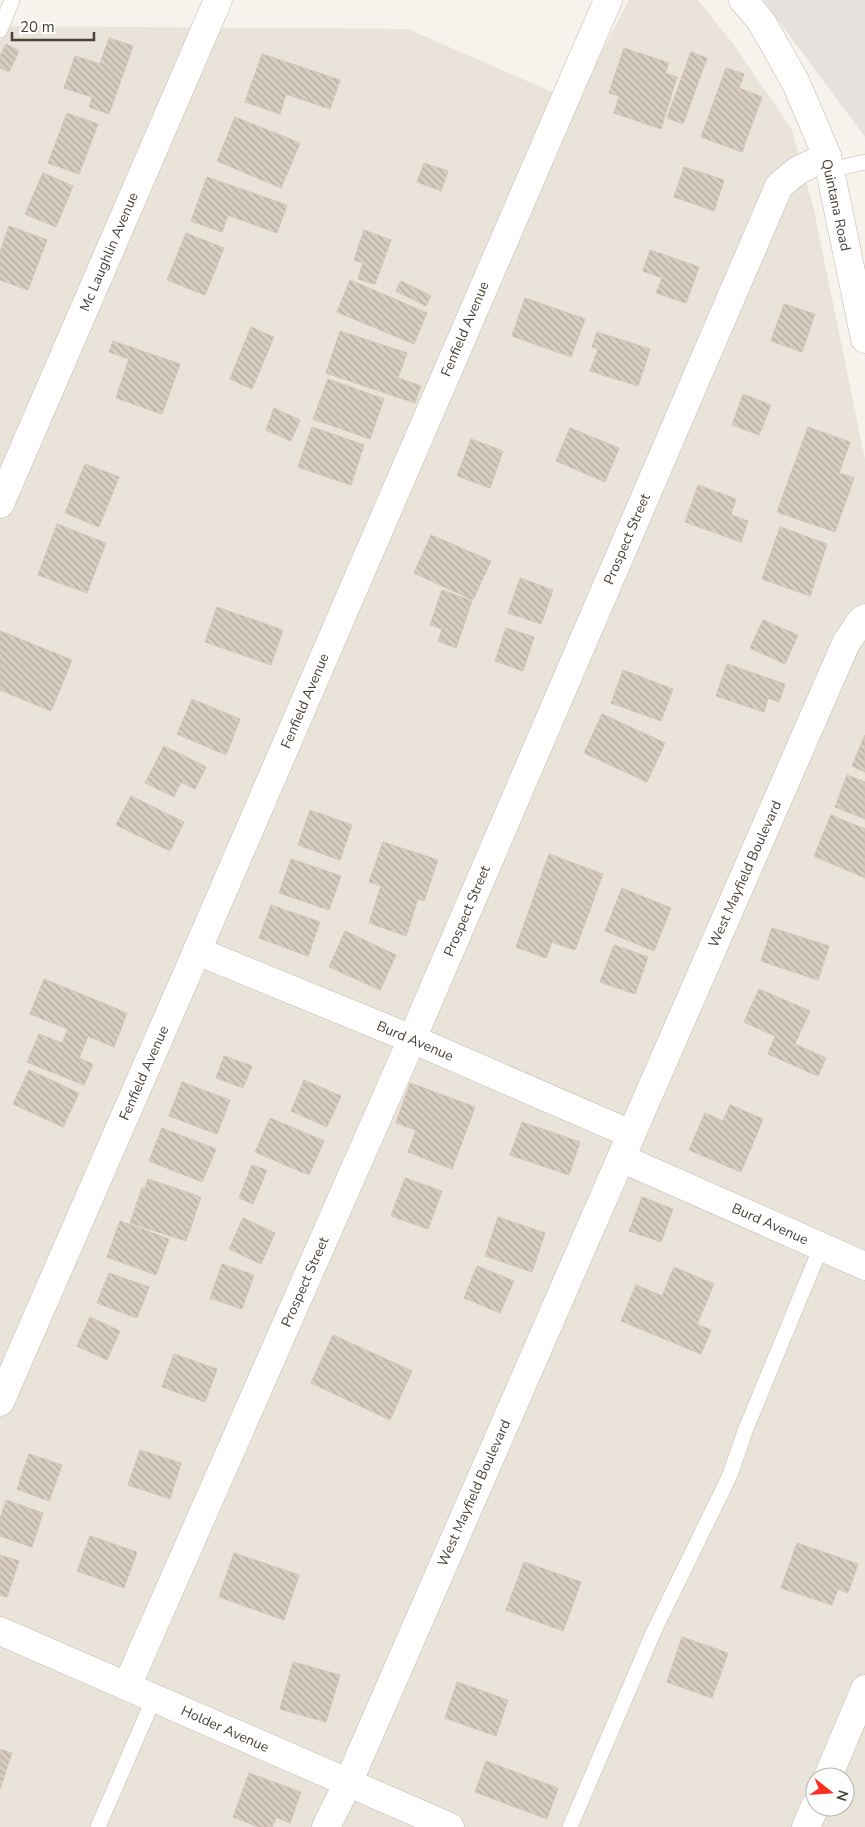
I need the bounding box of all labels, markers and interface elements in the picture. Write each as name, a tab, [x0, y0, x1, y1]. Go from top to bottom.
scale bar	[12, 10, 95, 42]
text: 20 m	[20, 17, 55, 37]
street label: Quintana Road	[817, 157, 855, 253]
street label: Mc Laughlin Avenue	[75, 190, 143, 314]
street label: Fenfield Avenue	[436, 279, 494, 379]
street label: Prospect Street	[599, 491, 655, 587]
street label: Fenfield Avenue	[276, 651, 334, 751]
street label: West Mayfield Boulevard	[704, 797, 786, 951]
street label: Prospect Street	[439, 863, 495, 959]
street label: Burd Avenue	[374, 1016, 456, 1066]
street label: Fenfield Avenue	[115, 1023, 173, 1123]
street label: Burd Avenue	[729, 1199, 811, 1249]
street label: Prospect Street	[277, 1234, 333, 1330]
street label: West Mayfield Boulevard	[433, 1416, 515, 1570]
street label: Holder Avenue	[178, 1701, 272, 1757]
north arrow	[805, 1767, 855, 1817]
text: N	[831, 1788, 853, 1803]

